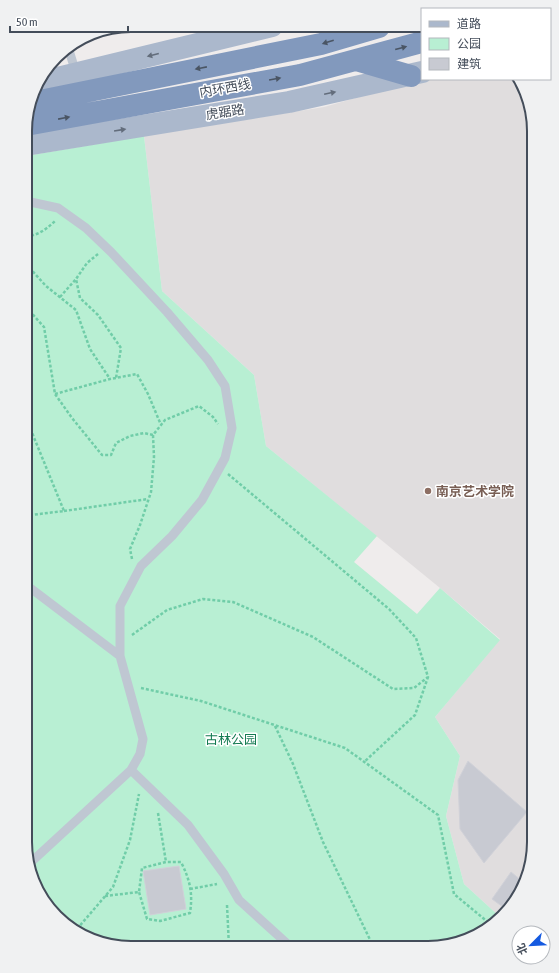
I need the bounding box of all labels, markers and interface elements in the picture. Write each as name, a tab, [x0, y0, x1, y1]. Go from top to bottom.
scale bar	[10, 8, 128, 34]
legend	[421, 8, 551, 80]
text: 50 m	[16, 15, 38, 29]
text: 道路	[457, 17, 481, 31]
text: 公园	[457, 37, 481, 51]
one-way arrow	[322, 39, 334, 45]
one-way arrow	[395, 45, 407, 51]
one-way arrow	[147, 53, 159, 59]
text: 建筑	[457, 57, 481, 71]
one-way arrow	[195, 66, 207, 72]
street label: 内环西线	[198, 76, 252, 100]
one-way arrow	[269, 76, 281, 82]
one-way arrow	[324, 89, 337, 95]
street label: 虎踞路	[205, 102, 245, 122]
one-way arrow	[58, 115, 70, 121]
one-way arrow	[114, 127, 126, 133]
place label: 南京艺术学院	[436, 484, 514, 499]
marker: 南京艺术学院	[423, 486, 433, 496]
park label: 古林公园	[205, 732, 257, 747]
north arrow	[511, 925, 551, 965]
text: 北	[514, 942, 530, 957]

